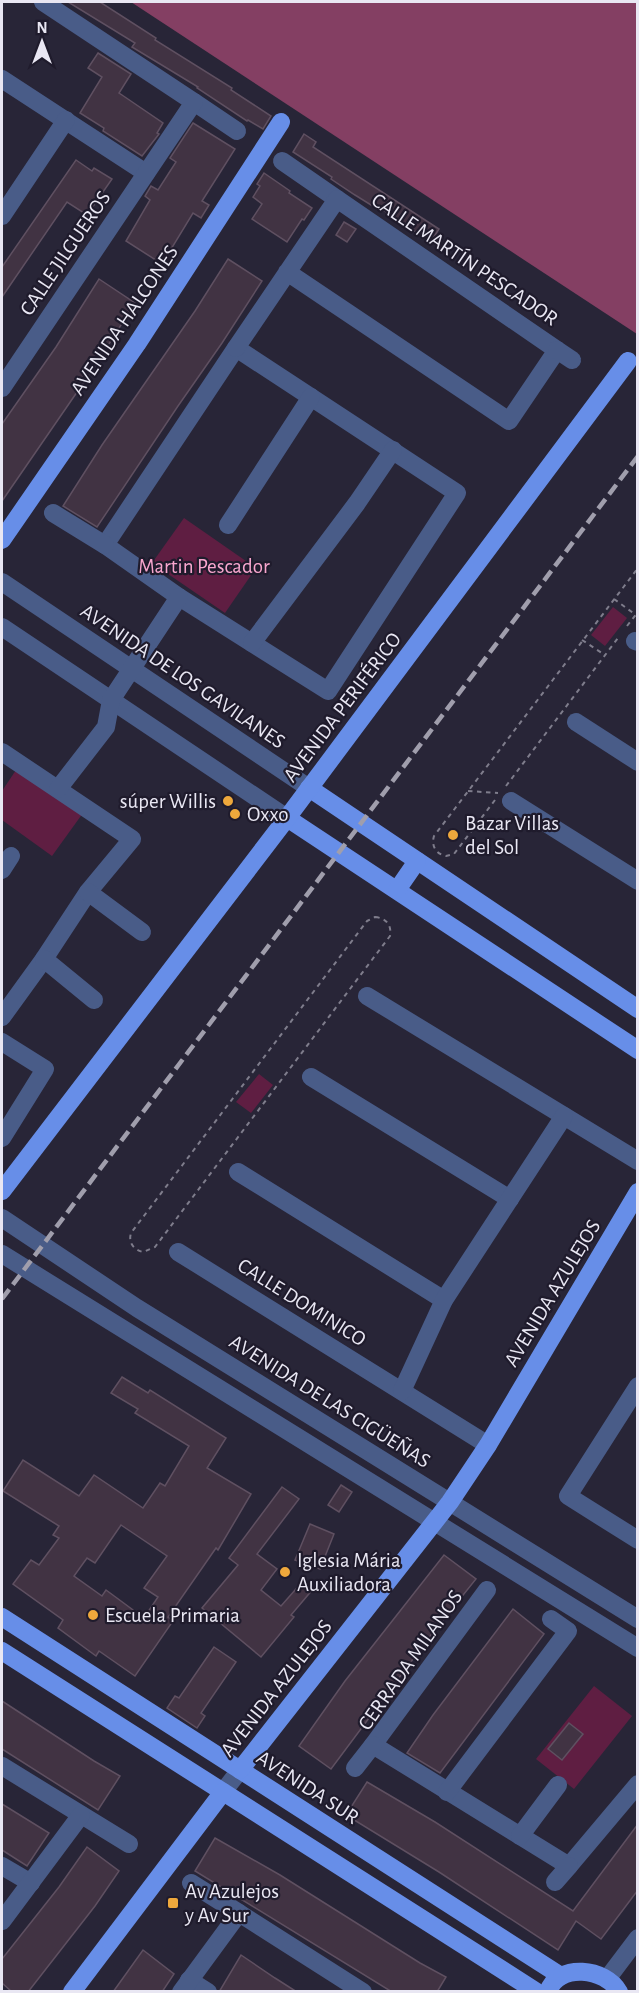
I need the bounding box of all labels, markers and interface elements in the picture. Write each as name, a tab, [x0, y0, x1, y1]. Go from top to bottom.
north arrow	[12, 12, 72, 72]
text: N	[36, 20, 48, 36]
street label: CALLE JILGUEROS	[16, 187, 115, 319]
street label: CALLE MARTÍN PESCADOR	[368, 188, 563, 330]
street label: AVENIDA HALCONES	[67, 242, 182, 399]
park label: Martin Pescador	[138, 556, 270, 577]
street label: AVENIDA DE LOS GAVILANES	[77, 600, 289, 753]
street label: AVENIDA PERIFÉRICO	[278, 627, 405, 786]
place label: súper Willis	[120, 791, 216, 812]
marker: súper Willis	[221, 794, 235, 808]
place label: Oxxo	[247, 804, 289, 825]
marker: Oxxo	[228, 807, 242, 821]
place label: Bazar Villas del Sol	[465, 813, 559, 858]
marker: Bazar Villas del Sol	[446, 828, 460, 842]
street label: AVENIDA AZULEJOS	[500, 1216, 605, 1370]
street label: CALLE DOMINICO	[234, 1255, 370, 1350]
street label: AVENIDA DE LAS CIGÜEÑAS	[226, 1329, 435, 1472]
place label: Iglesia Mária Auxiliadora	[297, 1550, 401, 1595]
marker: Iglesia Mária Auxiliadora	[278, 1565, 292, 1579]
street label: CERRADA MILANOS	[354, 1586, 467, 1734]
place label: Escuela Primaria	[105, 1605, 240, 1626]
marker: Escuela Primaria	[86, 1608, 100, 1622]
street label: AVENIDA AZULEJOS	[217, 1616, 336, 1761]
street label: AVENIDA SUR	[253, 1747, 363, 1828]
place label: Av Azulejos y Av Sur	[184, 1881, 279, 1926]
marker: Av Azulejos y Av Sur	[166, 1896, 180, 1910]

